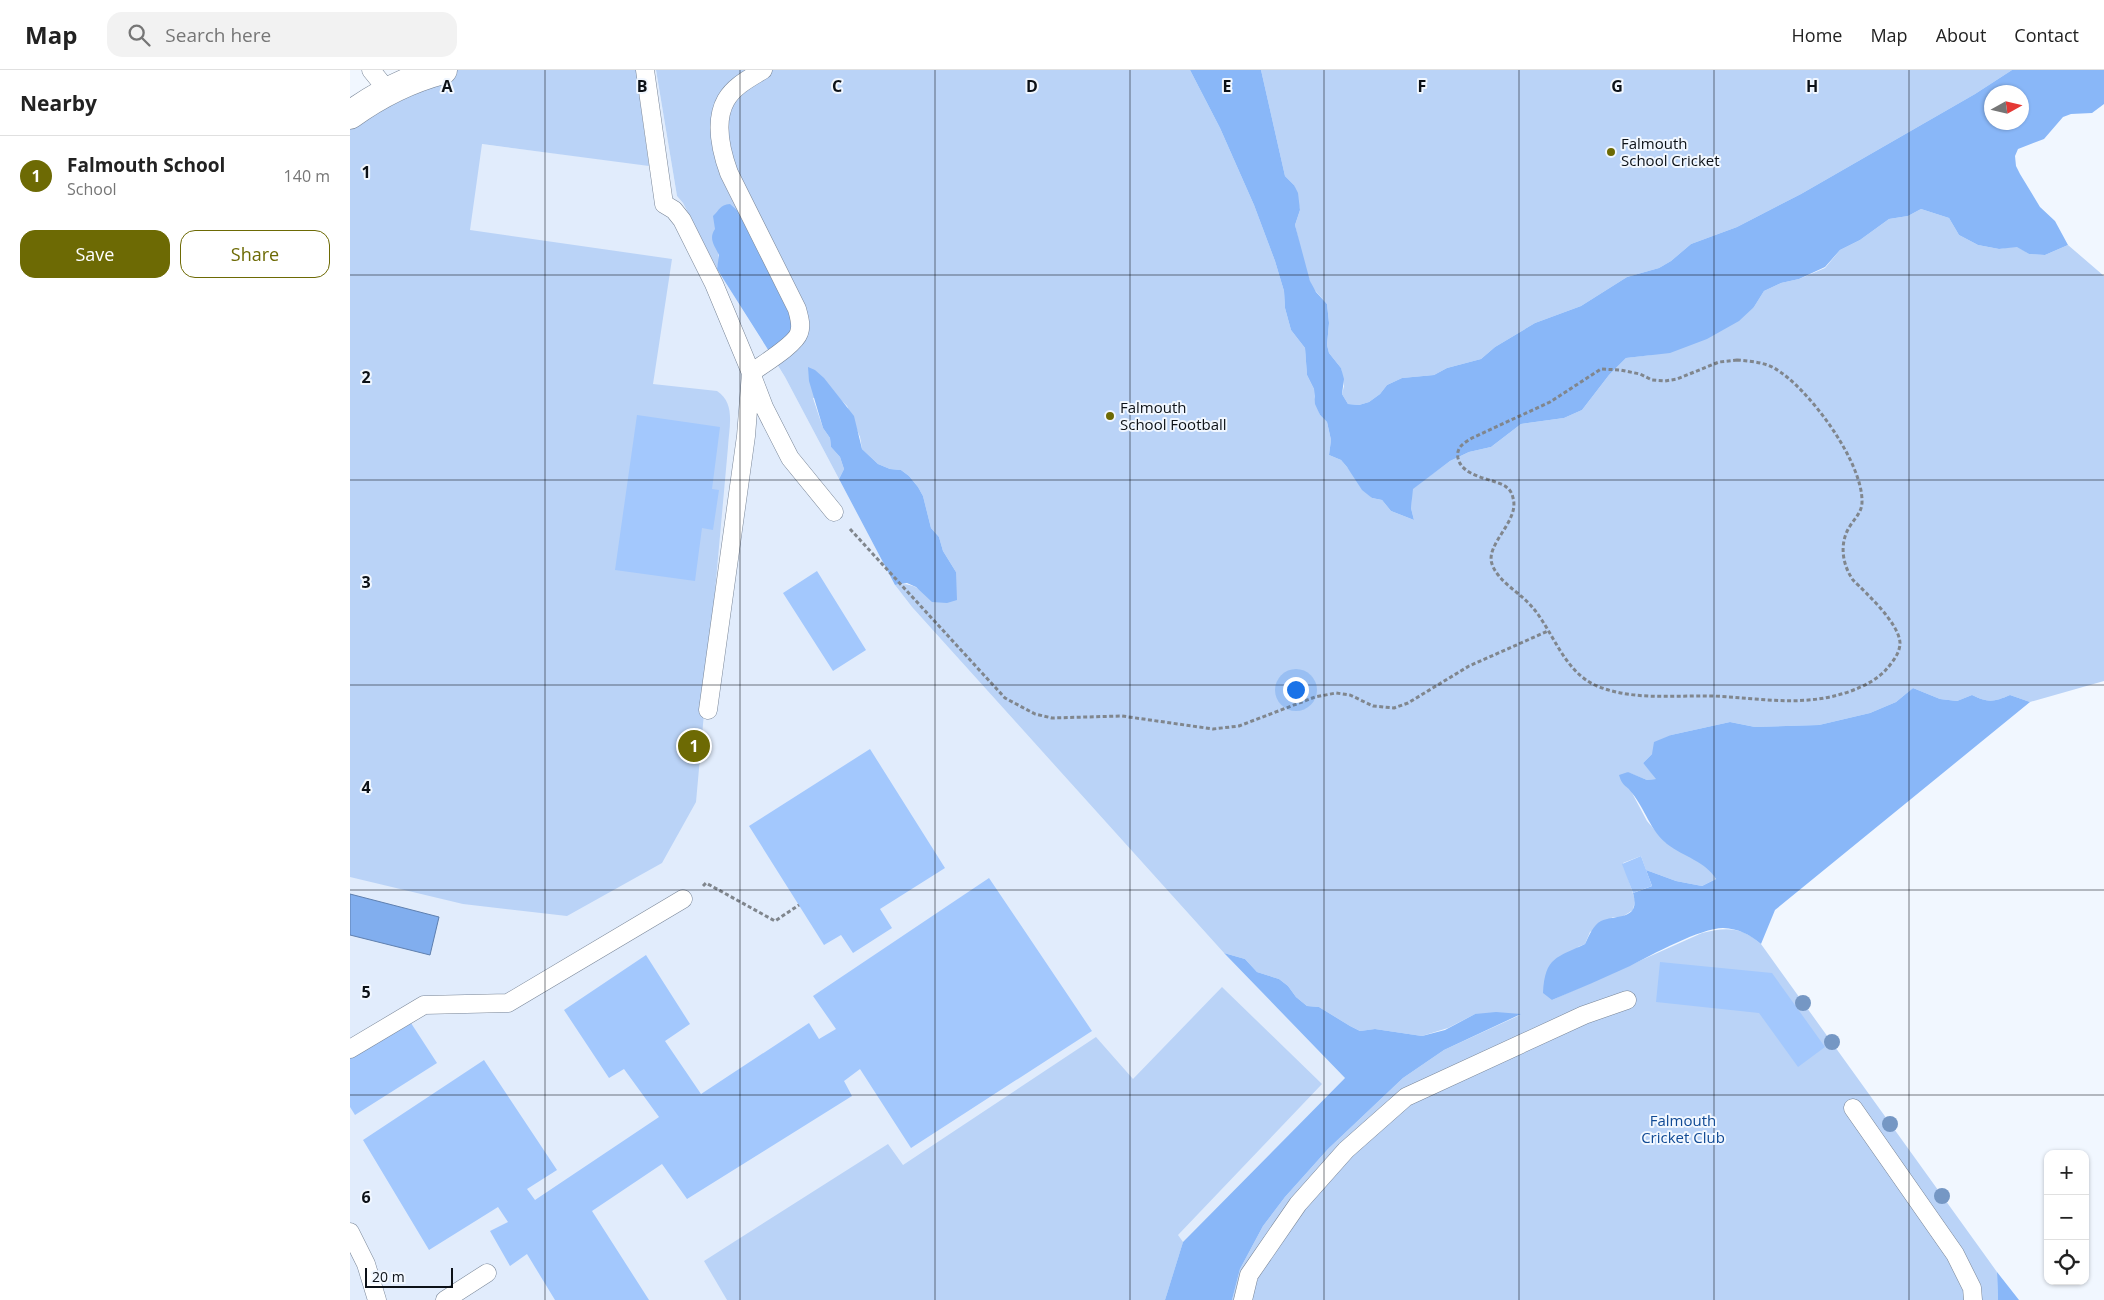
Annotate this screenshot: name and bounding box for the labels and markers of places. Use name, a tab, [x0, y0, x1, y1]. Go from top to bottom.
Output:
place label: Falmouth School Cricket	[1621, 133, 1720, 170]
marker: Falmouth School Cricket	[1605, 146, 1617, 158]
place label: Falmouth School Football	[1120, 397, 1227, 434]
marker: Falmouth School Football	[1104, 410, 1116, 422]
pin: 1	[678, 727, 710, 765]

